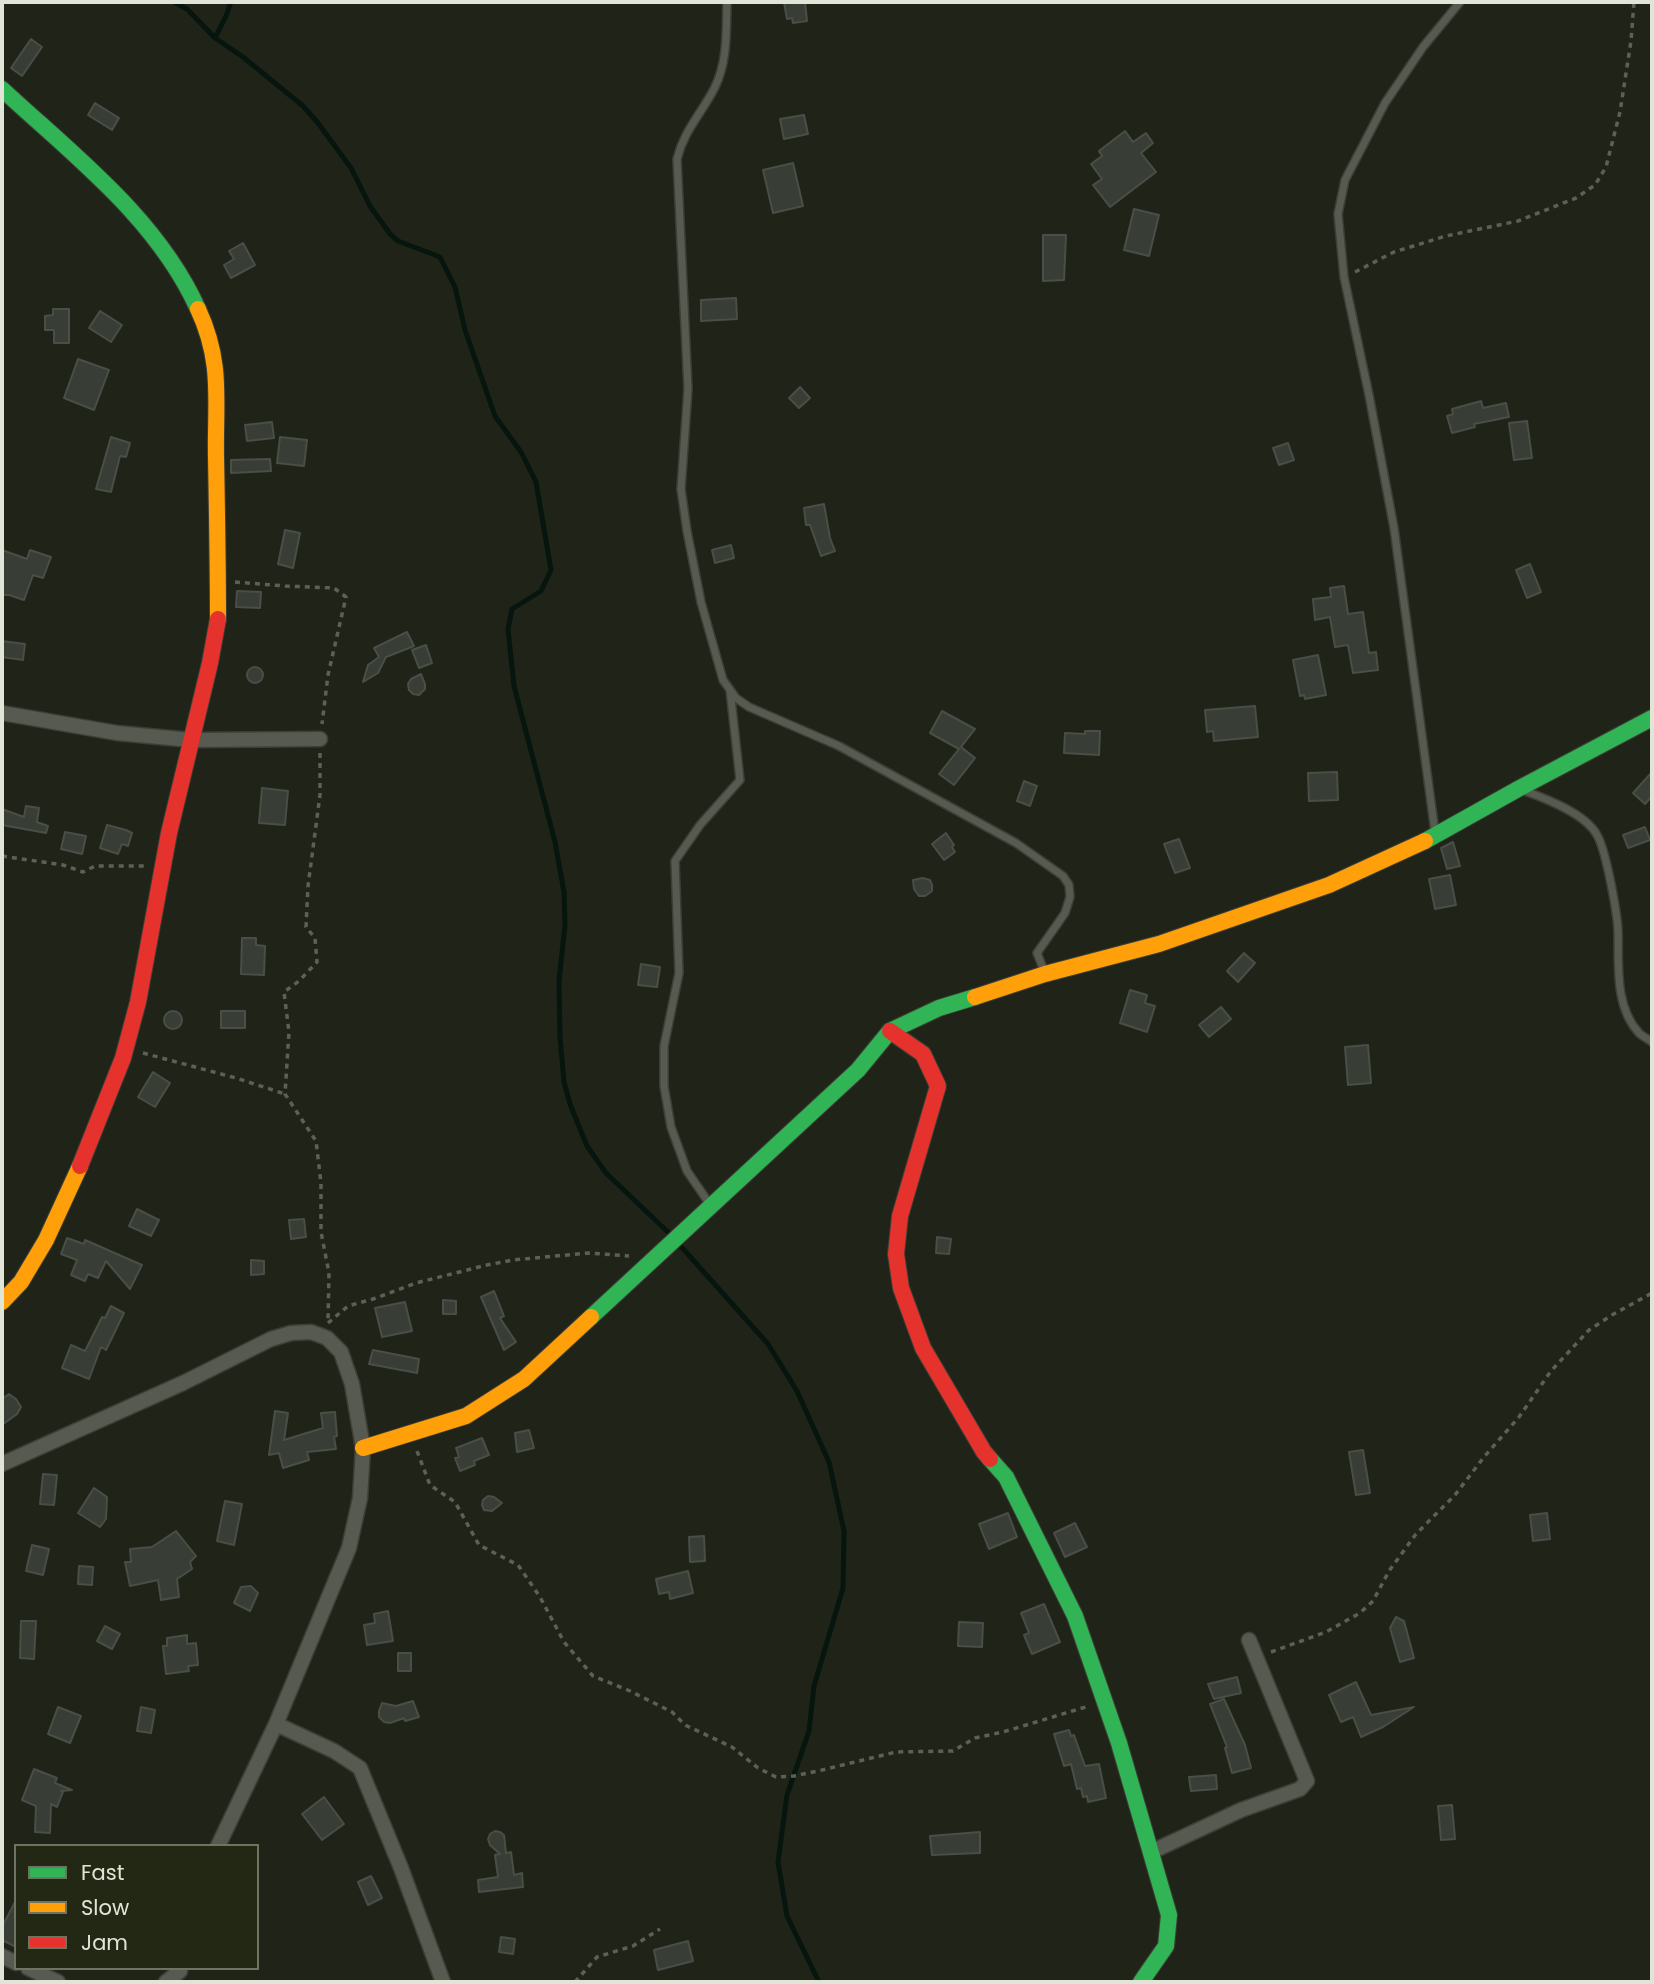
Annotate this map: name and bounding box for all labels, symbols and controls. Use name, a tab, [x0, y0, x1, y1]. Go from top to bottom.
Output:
legend	[14, 1844, 259, 1970]
text: Fast	[81, 1858, 124, 1887]
text: Slow	[81, 1893, 129, 1922]
text: Jam	[81, 1928, 128, 1957]

